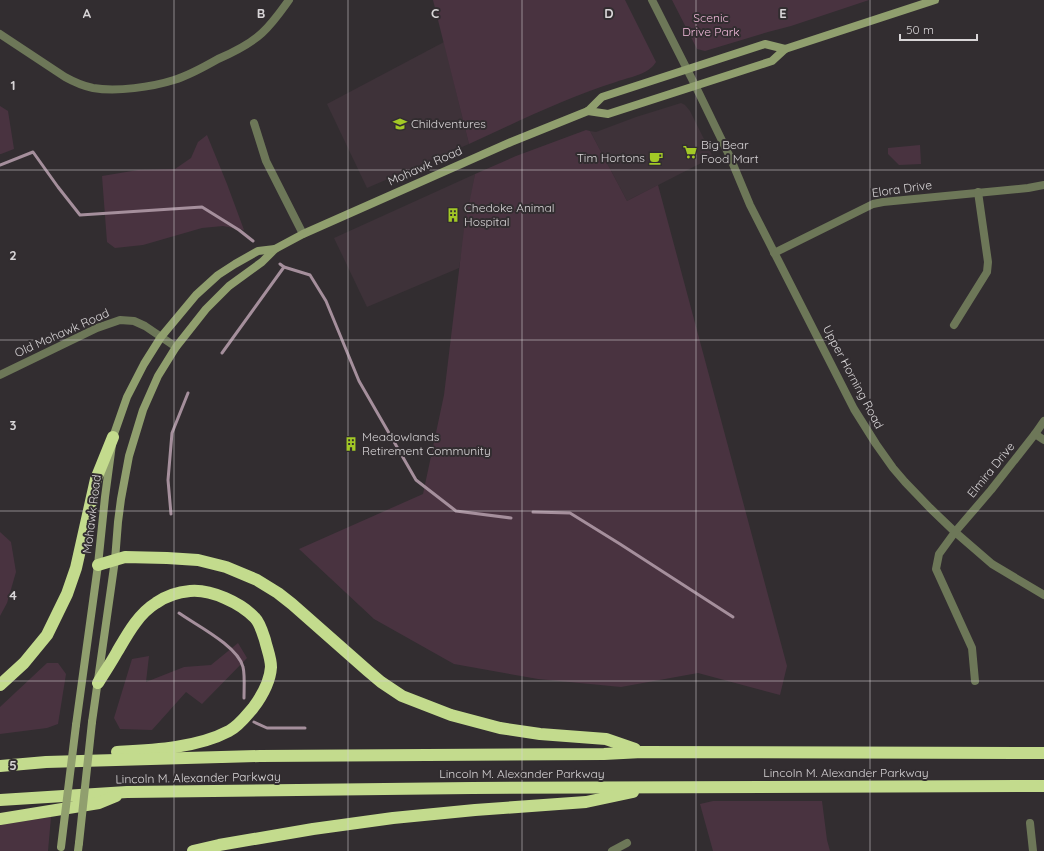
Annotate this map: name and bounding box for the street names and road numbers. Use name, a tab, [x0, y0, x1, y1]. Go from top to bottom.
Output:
street label: Mohawk Road	[385, 142, 464, 189]
street label: Elora Drive	[871, 177, 933, 200]
street label: Old Mohawk Road	[12, 305, 111, 360]
street label: Upper Horning Road	[820, 322, 887, 431]
street label: Elmira Drive	[964, 439, 1018, 500]
street label: Mohawk Road	[79, 473, 104, 554]
street label: Lincoln M. Alexander Parkway	[763, 765, 929, 780]
street label: Lincoln M. Alexander Parkway	[439, 766, 605, 781]
street label: Lincoln M. Alexander Parkway	[115, 769, 281, 786]

